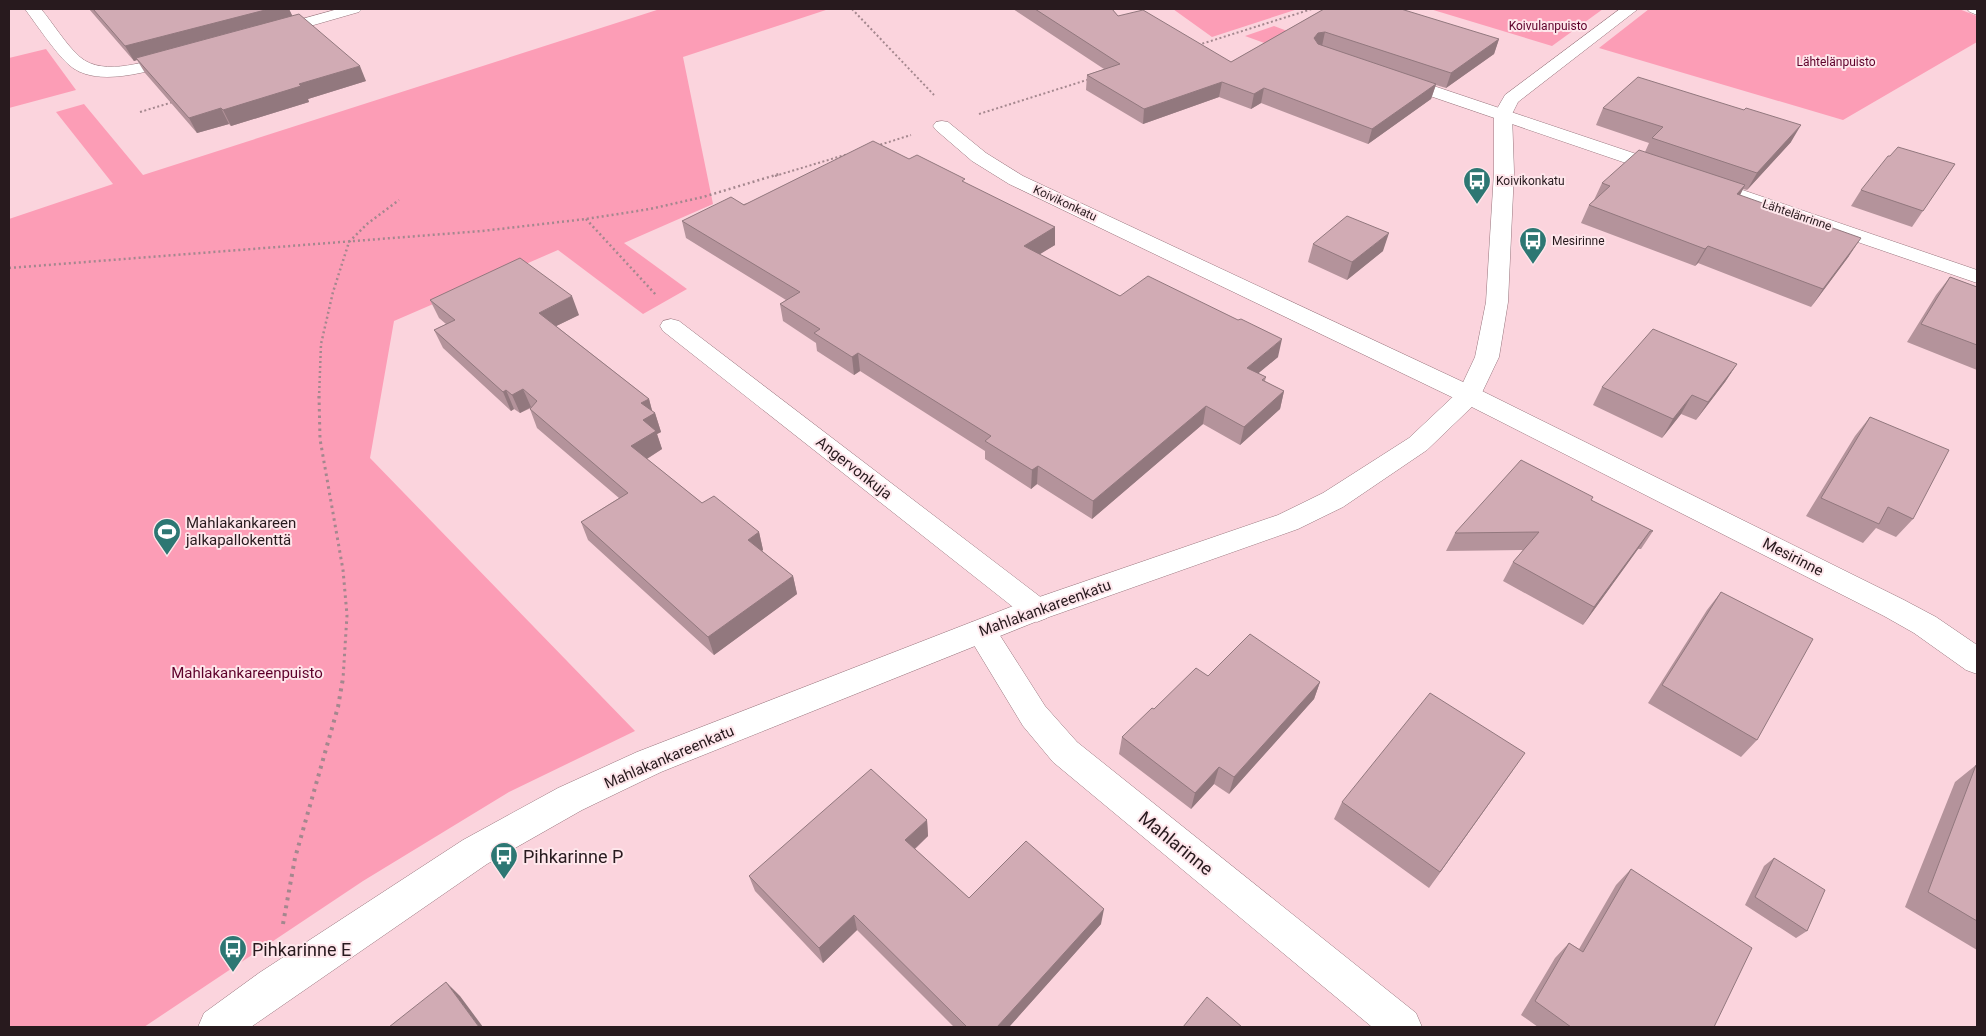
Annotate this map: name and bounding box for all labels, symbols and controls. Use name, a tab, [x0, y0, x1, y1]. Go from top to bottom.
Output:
park label: Koivulanpuisto	[1509, 19, 1588, 33]
park label: Lähtelänpuisto	[1796, 55, 1876, 69]
bus stop icon: Koivikonkatu	[1462, 166, 1492, 205]
place label: Koivikonkatu	[1496, 174, 1565, 188]
street label: Koivikonkatu	[1031, 182, 1099, 224]
street label: Lähtelänrinne	[1760, 197, 1834, 233]
bus stop icon: Mesirinne	[1518, 226, 1548, 265]
place label: Mesirinne	[1552, 234, 1605, 248]
street label: Angervonkuja	[812, 433, 896, 503]
place label: Mahlakankareen jalkapallokenttä	[185, 514, 296, 549]
sports icon: Mahlakankareen jalkapallokenttä	[152, 517, 182, 556]
street label: Mesirinne	[1760, 534, 1826, 580]
street label: Mahlakankareenkatu	[977, 576, 1113, 640]
park label: Mahlakankareenpuisto	[171, 664, 323, 682]
street label: Mahlakankareenkatu	[601, 722, 737, 792]
street label: Mahlarinne	[1135, 807, 1217, 879]
bus stop icon: Pihkarinne P	[489, 841, 519, 880]
place label: Pihkarinne P	[523, 846, 623, 867]
bus stop icon: Pihkarinne E	[218, 934, 248, 973]
place label: Pihkarinne E	[252, 939, 351, 960]

